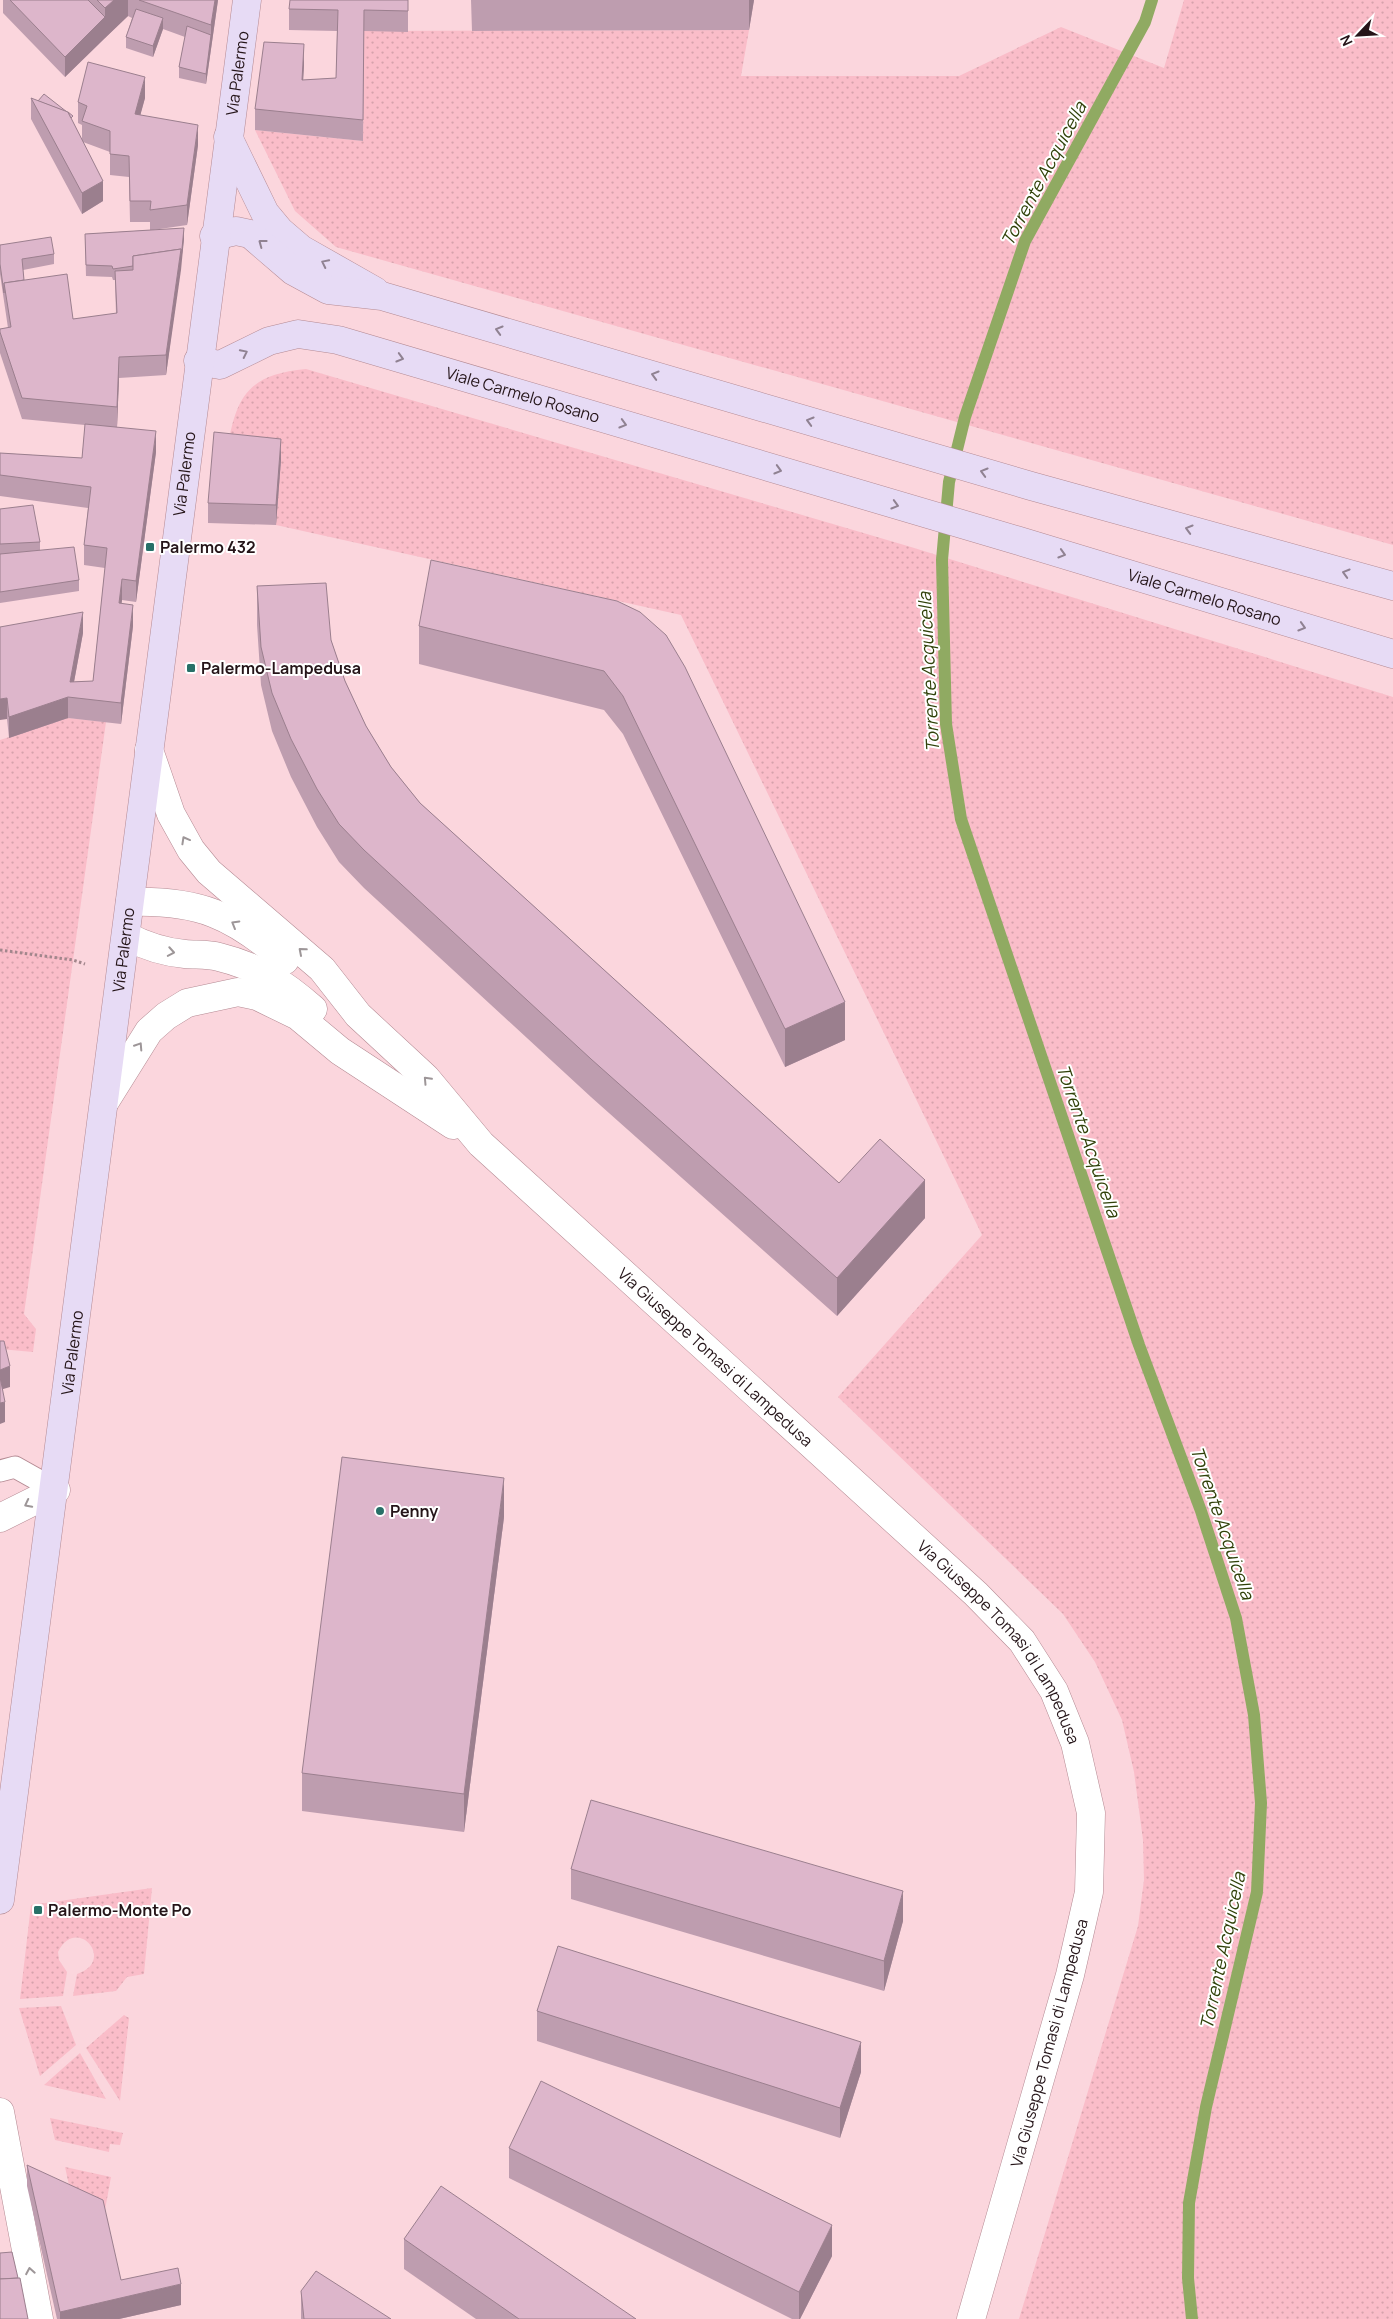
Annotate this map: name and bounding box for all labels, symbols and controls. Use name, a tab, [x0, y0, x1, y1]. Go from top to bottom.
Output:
north arrow	[1333, 10, 1383, 60]
street label: Via Palermo	[220, 30, 254, 117]
text: N	[1335, 32, 1357, 49]
water label: Torrente Acquicella	[995, 96, 1092, 250]
one-way arrow	[258, 240, 268, 249]
one-way arrow	[321, 259, 330, 269]
one-way arrow	[495, 325, 503, 335]
one-way arrow	[239, 349, 248, 359]
one-way arrow	[395, 353, 403, 363]
street label: Viale Carmelo Rosano	[443, 361, 602, 428]
one-way arrow	[651, 371, 659, 381]
one-way arrow	[807, 416, 815, 426]
one-way arrow	[618, 419, 626, 429]
street label: Via Palermo	[168, 430, 200, 518]
one-way arrow	[774, 465, 782, 475]
one-way arrow	[981, 467, 989, 477]
one-way arrow	[891, 499, 899, 509]
one-way arrow	[1186, 525, 1194, 535]
place label: Palermo 432	[160, 536, 256, 558]
marker: Palermo 432	[144, 541, 156, 553]
one-way arrow	[1058, 549, 1066, 559]
street label: Viale Carmelo Rosano	[1125, 563, 1284, 631]
one-way arrow	[1342, 568, 1350, 579]
water label: Torrente Acquicella	[912, 590, 944, 753]
one-way arrow	[1297, 621, 1305, 631]
place label: Palermo-Lampedusa	[201, 657, 361, 679]
marker: Palermo-Lampedusa	[185, 662, 197, 674]
one-way arrow	[182, 836, 192, 845]
street label: Via Palermo	[107, 906, 139, 994]
one-way arrow	[231, 921, 240, 931]
one-way arrow	[167, 946, 176, 956]
one-way arrow	[299, 948, 308, 957]
one-way arrow	[133, 1043, 142, 1052]
water label: Torrente Acquicella	[1052, 1061, 1127, 1221]
one-way arrow	[424, 1077, 433, 1086]
street label: Via Giuseppe Tomasi di Lampedusa	[613, 1263, 818, 1452]
street label: Via Palermo	[56, 1309, 88, 1396]
water label: Torrente Acquicella	[1186, 1443, 1261, 1603]
one-way arrow	[24, 1498, 33, 1508]
place label: Penny	[390, 1500, 438, 1522]
marker: Penny	[374, 1505, 386, 1517]
street label: Via Giuseppe Tomasi di Lampedusa	[913, 1535, 1085, 1747]
water label: Torrente Acquicella	[1194, 1869, 1251, 2032]
place label: Palermo-Monte Po	[48, 1899, 192, 1921]
marker: Palermo-Monte Po	[32, 1904, 44, 1916]
street label: Via Giuseppe Tomasi di Lampedusa	[1005, 1916, 1093, 2170]
one-way arrow	[25, 2267, 36, 2276]

